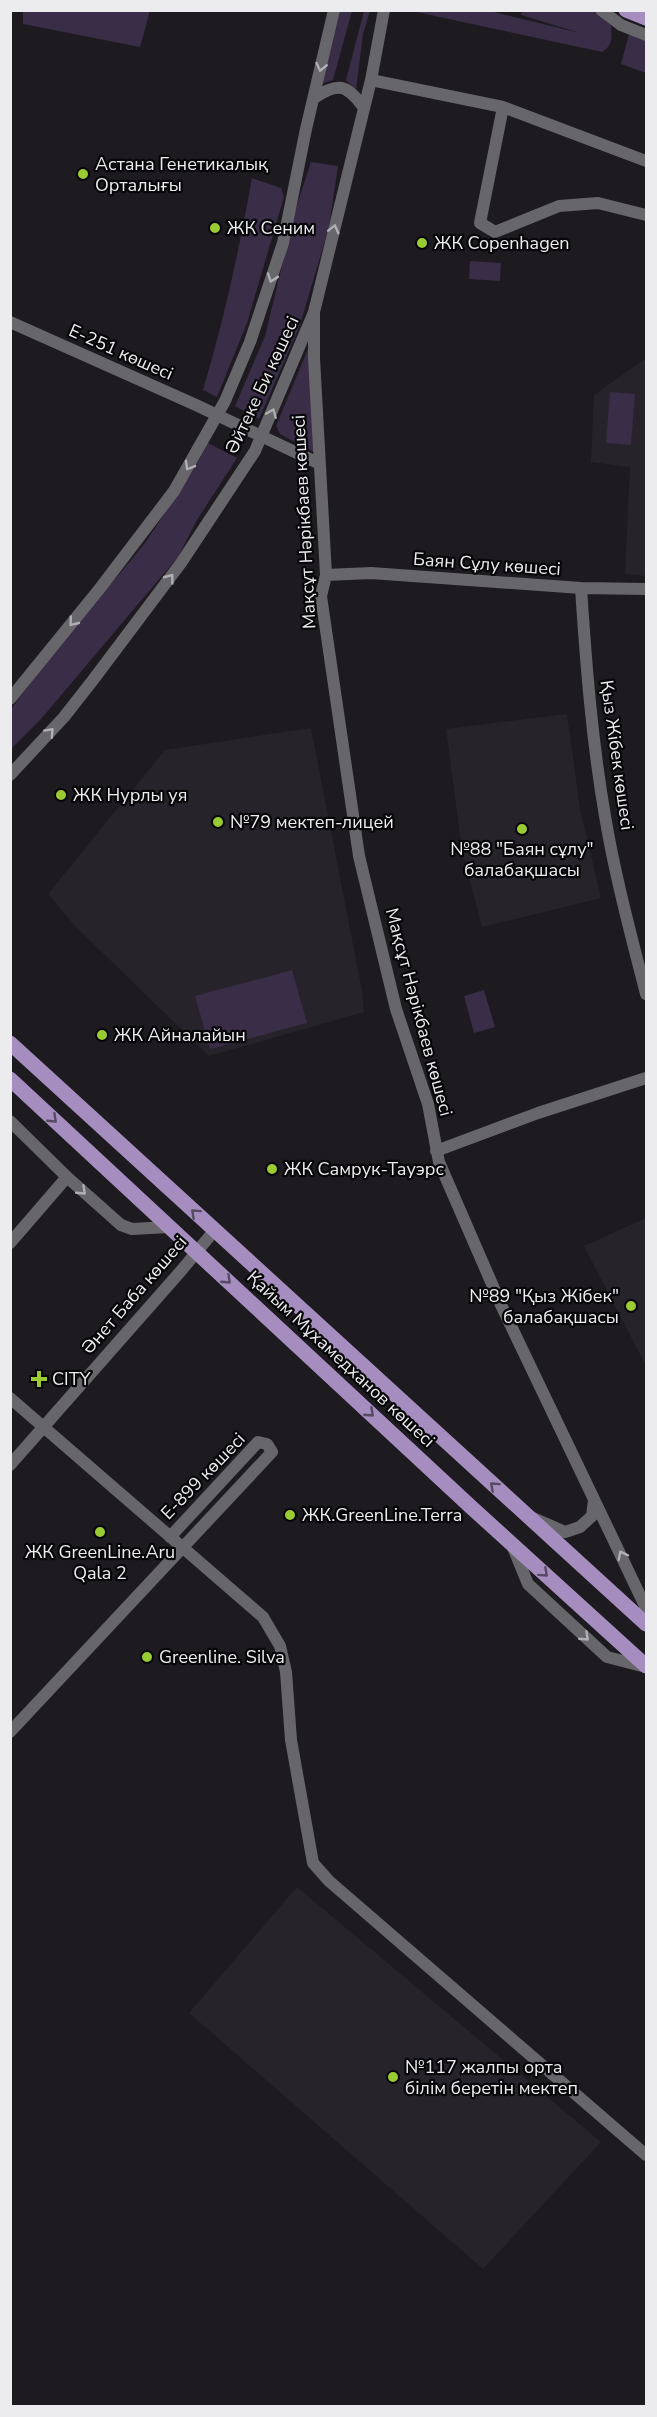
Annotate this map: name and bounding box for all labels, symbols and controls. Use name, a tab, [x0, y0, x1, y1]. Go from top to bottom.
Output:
one-way arrow	[315, 62, 328, 72]
place label: Астана Генетикалық Орталығы	[95, 152, 268, 197]
marker: Астана Генетикалық Орталығы	[76, 167, 90, 181]
place label: ЖК Сеним	[227, 216, 315, 240]
marker: ЖК Сеним	[208, 221, 222, 235]
one-way arrow	[327, 224, 340, 234]
place label: ЖК Copenhagen	[434, 231, 570, 255]
marker: ЖК Copenhagen	[415, 236, 429, 250]
one-way arrow	[266, 272, 279, 283]
street label: Әйтеке Би көшесі	[220, 312, 304, 458]
street label: Е-251 көшесі	[65, 318, 177, 386]
one-way arrow	[265, 408, 277, 419]
street label: Мақсұт Нәрікбаев көшесі	[286, 414, 322, 630]
one-way arrow	[184, 460, 196, 470]
street label: Баян Сұлу көшесі	[412, 547, 562, 581]
one-way arrow	[163, 574, 174, 585]
one-way arrow	[69, 616, 80, 627]
street label: Қыз Жібек көшесі	[595, 678, 639, 832]
one-way arrow	[43, 728, 54, 739]
place label: ЖК Нурлы уя	[73, 783, 187, 807]
marker: ЖК Нурлы уя	[54, 788, 68, 802]
place label: №79 мектеп-лицей	[230, 810, 394, 834]
marker: №79 мектеп-лицей	[211, 815, 225, 829]
marker: №88 "Баян сұлу" балабақшасы	[515, 822, 529, 836]
place label: №88 "Баян сұлу" балабақшасы	[450, 837, 594, 882]
street label: Мақсұт Нәрікбаев көшесі	[380, 905, 458, 1119]
place label: ЖК Айналайын	[114, 1023, 246, 1047]
marker: ЖК Айналайын	[95, 1028, 109, 1042]
one-way arrow	[46, 1111, 57, 1122]
place label: ЖК Самрук-Тауэрс	[284, 1157, 444, 1181]
marker: ЖК Самрук-Тауэрс	[265, 1162, 279, 1176]
one-way arrow	[75, 1184, 86, 1195]
one-way arrow	[191, 1209, 202, 1220]
street label: Әнет Баба көшесі	[76, 1231, 192, 1359]
street label: Қайым Мұхамедханов көшесі	[242, 1265, 440, 1453]
one-way arrow	[220, 1273, 231, 1284]
place label: №89 "Қыз Жібек" балабақшасы	[469, 1284, 619, 1329]
marker: №89 "Қыз Жібек" балабақшасы	[624, 1299, 638, 1313]
place label: CITY	[52, 1367, 91, 1391]
marker: CITY	[30, 1370, 48, 1388]
one-way arrow	[363, 1406, 373, 1417]
street label: Е-899 көшесі	[156, 1427, 250, 1525]
one-way arrow	[490, 1482, 501, 1493]
place label: ЖК.GreenLine.Terra	[302, 1503, 462, 1527]
marker: ЖК.GreenLine.Terra	[283, 1508, 297, 1522]
marker: ЖК GreenLine.Aru Qala 2	[93, 1525, 107, 1539]
place label: ЖК GreenLine.Aru Qala 2	[25, 1540, 175, 1585]
one-way arrow	[618, 1550, 629, 1561]
one-way arrow	[537, 1566, 548, 1577]
one-way arrow	[579, 1630, 589, 1641]
place label: Greenline. Silva	[159, 1645, 285, 1669]
marker: Greenline. Silva	[140, 1650, 154, 1664]
place label: №117 жалпы орта білім беретін мектеп	[405, 2055, 578, 2100]
marker: №117 жалпы орта білім беретін мектеп	[386, 2070, 400, 2084]

